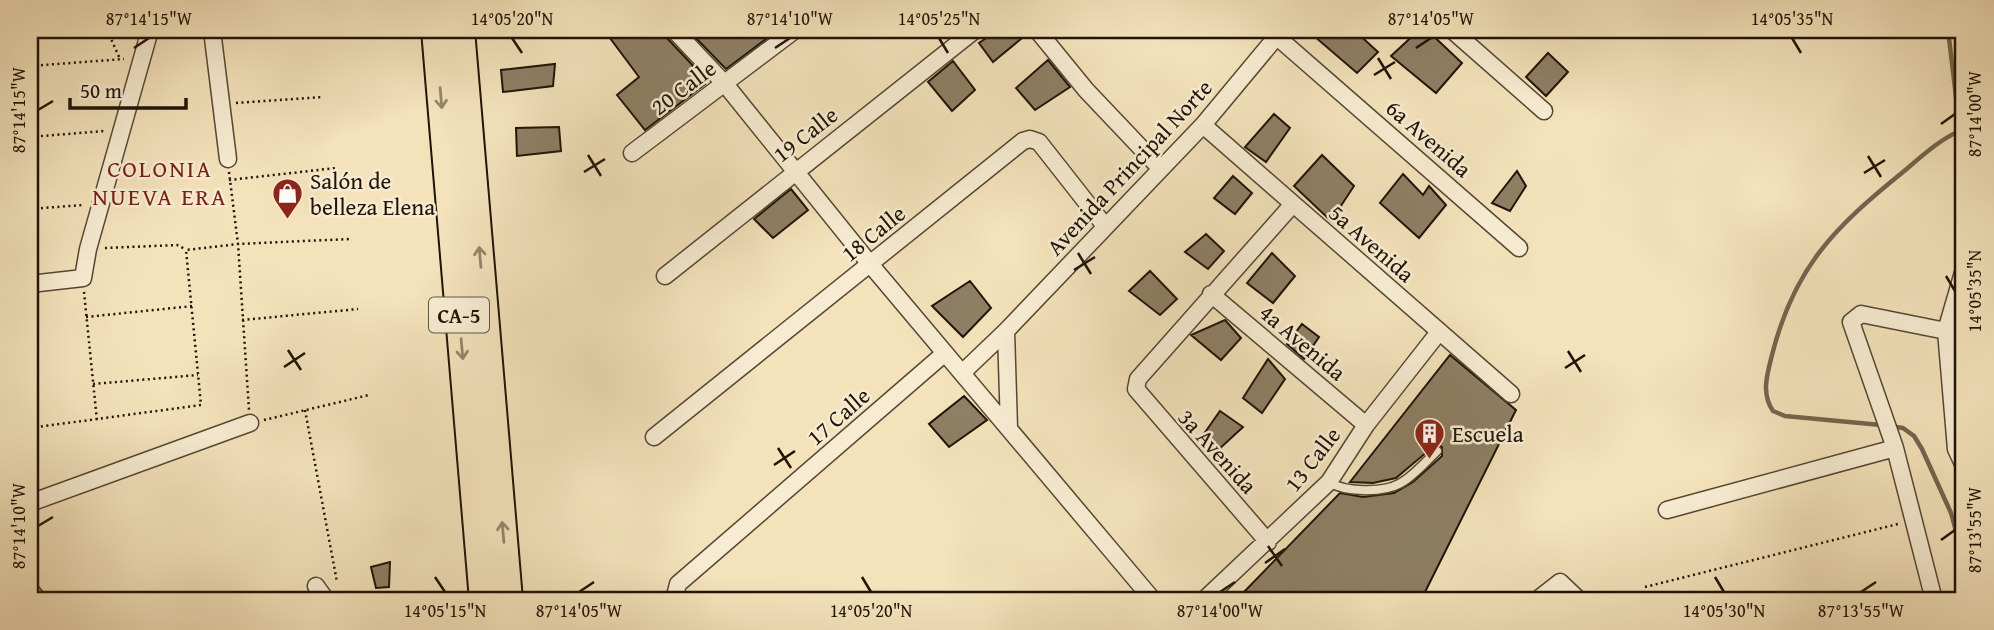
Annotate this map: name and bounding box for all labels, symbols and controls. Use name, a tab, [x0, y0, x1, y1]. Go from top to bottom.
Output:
text: 87°14'15"W	[106, 5, 193, 32]
text: 14°05'20"N	[471, 5, 554, 32]
text: 87°14'10"W	[747, 5, 834, 32]
text: 14°05'25"N	[898, 5, 981, 32]
text: 87°14'05"W	[1388, 5, 1475, 32]
text: 14°05'35"N	[1751, 5, 1834, 32]
street label: 20 Calle	[643, 51, 723, 123]
text: 87°14'15"W	[5, 66, 32, 153]
scale bar	[70, 66, 186, 110]
text: 87°14'00"W	[1961, 70, 1988, 157]
street label: Avenida Principal Norte	[1039, 72, 1219, 262]
text: 50 m	[80, 75, 122, 106]
one-way arrow	[435, 86, 448, 109]
street label: 6a Avenida	[1379, 91, 1479, 185]
street label: 19 Calle	[766, 98, 844, 170]
district label: COLONIA NUEVA ERA	[92, 151, 228, 214]
place label: Salón de belleza Elena	[310, 164, 435, 223]
shop icon: Salón de belleza Elena	[270, 176, 304, 220]
street label: 5a Avenida	[1322, 196, 1422, 290]
street label: 18 Calle	[834, 197, 912, 269]
one-way arrow	[473, 246, 486, 268]
text: 14°05'35"N	[1961, 249, 1988, 332]
street label: 4a Avenida	[1253, 296, 1354, 388]
road number: CA-5	[429, 298, 489, 332]
one-way arrow	[456, 337, 469, 360]
street label: 17 Calle	[799, 379, 877, 453]
street label: 3a Avenida	[1171, 401, 1265, 501]
building icon: Escuela	[1412, 416, 1446, 460]
place label: Escuela	[1452, 417, 1524, 450]
street label: 13 Calle	[1276, 420, 1348, 498]
text: 87°14'10"W	[5, 482, 32, 569]
text: 87°13'55"W	[1961, 486, 1988, 573]
one-way arrow	[496, 521, 509, 544]
text: 14°05'15"N	[404, 597, 487, 624]
text: 87°14'05"W	[536, 597, 623, 624]
text: 14°05'20"N	[830, 597, 913, 624]
text: 87°14'00"W	[1177, 597, 1264, 624]
text: 14°05'30"N	[1683, 597, 1766, 624]
text: 87°13'55"W	[1818, 597, 1905, 624]

